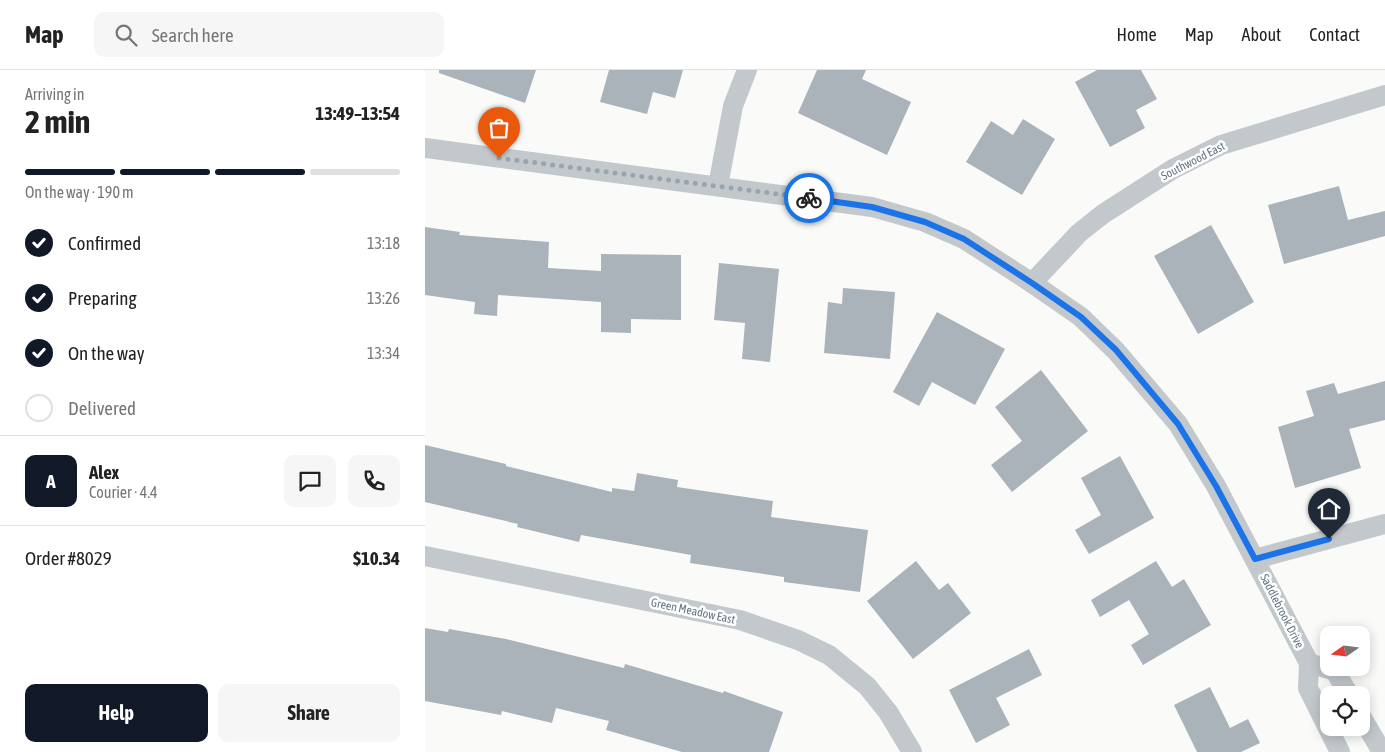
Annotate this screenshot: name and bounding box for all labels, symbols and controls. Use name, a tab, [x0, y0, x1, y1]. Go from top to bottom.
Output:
search box	[94, 12, 444, 57]
text: Map	[25, 21, 64, 48]
icon: search	[112, 21, 140, 49]
text: Search here	[152, 24, 234, 46]
text: Home	[1117, 24, 1157, 45]
text: Map	[1185, 24, 1214, 45]
text: About	[1242, 24, 1281, 45]
text: Contact	[1309, 24, 1360, 45]
text: Arriving in	[25, 85, 85, 103]
text: 13:49–13:54	[315, 102, 400, 124]
text: 2 min	[25, 103, 90, 140]
pin	[478, 107, 520, 158]
icon: bag	[485, 114, 513, 142]
street label: Southwood East	[1159, 139, 1228, 183]
courier	[784, 173, 834, 223]
text: On the way · 190 m	[25, 183, 134, 201]
icon: bike	[795, 184, 823, 212]
icon: check	[25, 229, 53, 257]
text: Confirmed	[68, 232, 141, 254]
text: 13:18	[367, 234, 400, 252]
icon: check	[25, 284, 53, 312]
text: Preparing	[68, 287, 137, 309]
text: 13:26	[367, 289, 400, 307]
icon: check	[25, 339, 53, 367]
text: On the way	[68, 342, 145, 364]
text: 13:34	[367, 344, 400, 362]
text: Delivered	[68, 397, 136, 419]
button: chat	[284, 455, 336, 507]
button: phone	[348, 455, 400, 507]
text: Alex	[89, 461, 119, 483]
text: A	[46, 470, 56, 492]
text: Courier · 4.4	[89, 483, 158, 501]
pin	[1308, 488, 1350, 539]
icon: home	[1315, 495, 1343, 523]
text: Order #8029	[25, 547, 112, 569]
text: $10.34	[353, 547, 400, 569]
street label: Saddlebrook Drive	[1257, 572, 1307, 650]
street label: Green Meadow East	[650, 595, 737, 627]
north arrow	[1320, 626, 1370, 676]
map controls	[1320, 626, 1370, 736]
button: Help	[25, 684, 208, 742]
button: Share	[218, 684, 400, 742]
button: locate	[1320, 686, 1370, 736]

